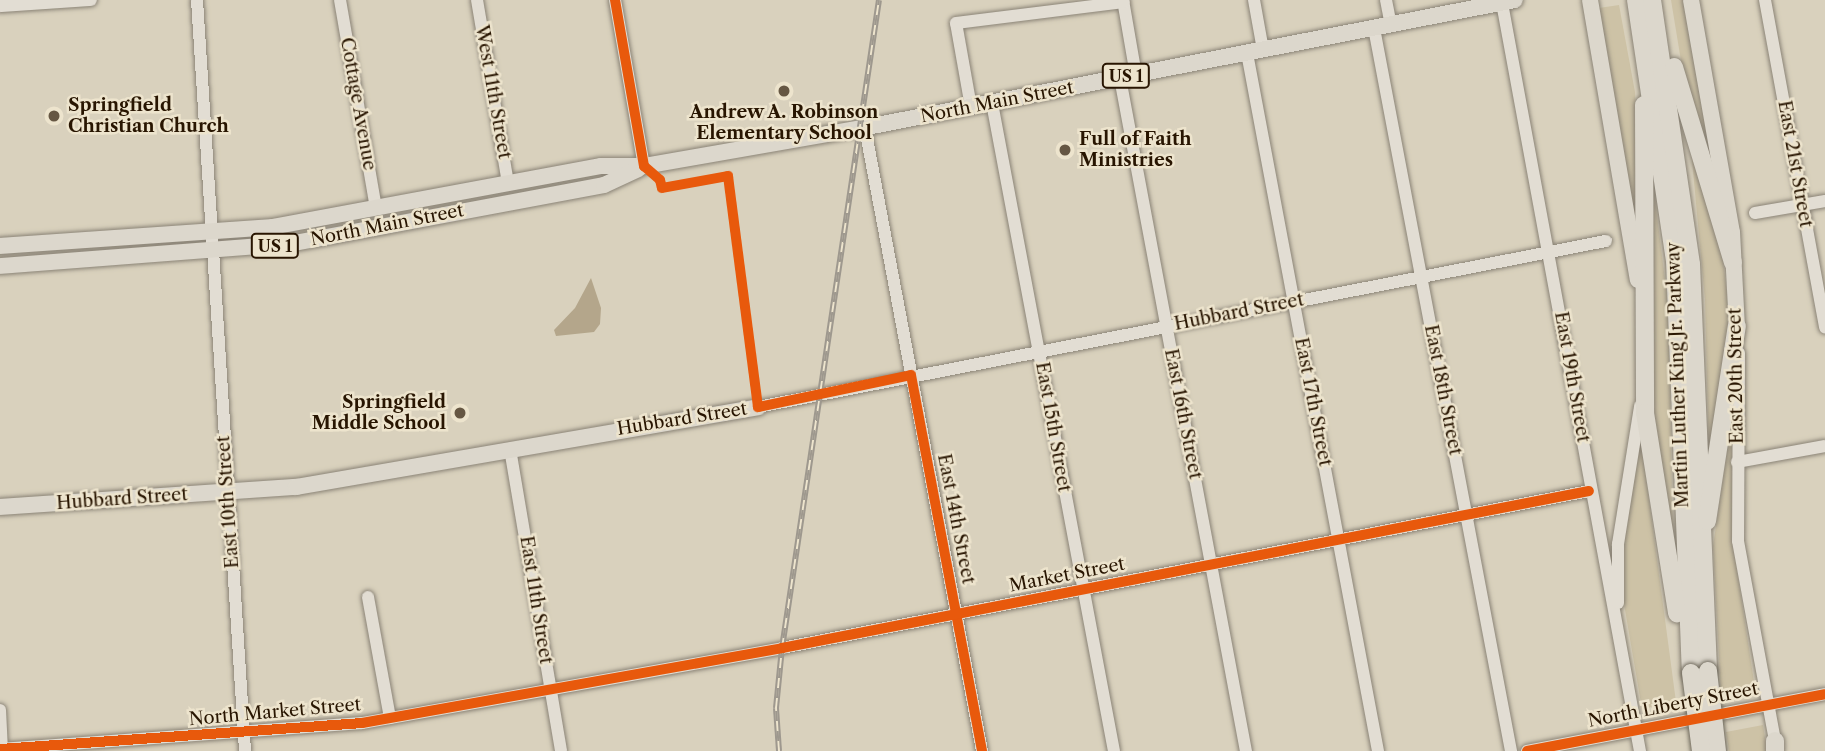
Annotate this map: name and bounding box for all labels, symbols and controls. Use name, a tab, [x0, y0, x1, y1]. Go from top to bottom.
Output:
street label: West 11th Street	[471, 23, 515, 161]
street label: Cottage Avenue	[336, 35, 380, 173]
road number: US 1	[1102, 64, 1150, 88]
street label: North Main Street	[919, 77, 1075, 127]
marker: Andrew A. Robinson Elementary School	[776, 83, 792, 99]
place label: Springfield Christian Church	[68, 95, 229, 138]
street label: East 21st Street	[1773, 99, 1817, 229]
place label: Andrew A. Robinson Elementary School	[689, 102, 879, 144]
marker: Springfield Christian Church	[46, 108, 62, 124]
place label: Full of Faith Ministries	[1079, 129, 1192, 172]
marker: Full of Faith Ministries	[1057, 142, 1073, 158]
street label: North Main Street	[309, 200, 465, 250]
road number: US 1	[250, 234, 300, 258]
street label: Martin Luther King Jr. Parkway	[1663, 242, 1693, 508]
street label: Hubbard Street	[1172, 289, 1306, 335]
street label: East 20th Street	[1724, 308, 1748, 444]
street label: East 19th Street	[1550, 310, 1594, 444]
street label: East 18th Street	[1420, 323, 1466, 457]
street label: East 17th Street	[1290, 336, 1336, 468]
street label: East 16th Street	[1160, 347, 1206, 481]
street label: East 15th Street	[1031, 360, 1075, 494]
place label: Springfield Middle School	[312, 392, 446, 434]
street label: Hubbard Street	[615, 398, 749, 440]
marker: Springfield Middle School	[452, 405, 468, 421]
street label: East 10th Street	[213, 435, 243, 569]
street label: East 14th Street	[933, 452, 979, 586]
street label: Hubbard Street	[56, 484, 188, 514]
street label: East 11th Street	[515, 534, 557, 666]
street label: Market Street	[1007, 553, 1127, 597]
street label: North Liberty Street	[1586, 678, 1760, 732]
street label: North Market Street	[188, 694, 362, 730]

